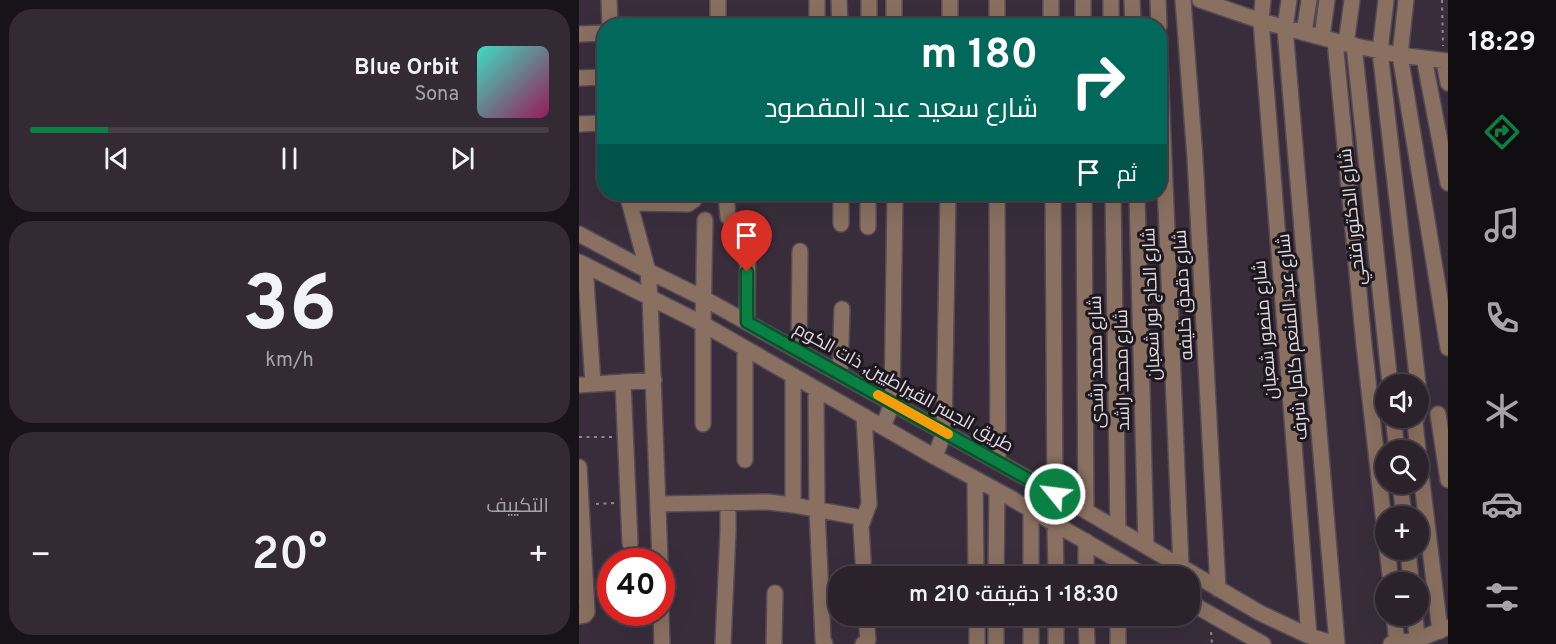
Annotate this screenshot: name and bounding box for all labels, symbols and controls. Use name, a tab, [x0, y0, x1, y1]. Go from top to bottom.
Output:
text: 18:29	[1468, 26, 1536, 60]
text: 180 m	[921, 30, 1038, 83]
icon: right	[1059, 42, 1137, 120]
text: Blue Orbit	[354, 55, 459, 82]
text: Sona	[414, 82, 459, 108]
text: شارع سعيد عبد المقصود	[765, 93, 1038, 127]
icon: directions	[1481, 111, 1523, 153]
icon: previous	[100, 142, 133, 175]
icon: pause	[273, 142, 306, 175]
icon: next	[446, 142, 479, 175]
street label: شارع الدكتور فتحي	[1335, 147, 1373, 286]
icon: arrive	[1072, 156, 1105, 189]
text: ثم	[1117, 162, 1137, 189]
icon: music	[1481, 204, 1523, 246]
pin	[721, 210, 772, 272]
icon: arrive	[730, 219, 763, 252]
street label: شارع الحاج نور شعبان	[1138, 227, 1167, 381]
street label: شارع دقدق خليفه	[1170, 229, 1199, 361]
street label: شارع عبد المنعم كامل شرف	[1273, 233, 1314, 441]
text: 36	[242, 259, 337, 358]
street label: شارع منصور شعبان	[1249, 259, 1284, 400]
street label: شارع محمد رشدى	[1085, 295, 1110, 429]
icon: phone	[1481, 297, 1523, 339]
street label: شارع محمد راشد	[1111, 309, 1136, 431]
street label: طريق الجسر القيراطيين, ذات الكوم	[789, 318, 1017, 458]
text: km/h	[265, 348, 314, 374]
map controls	[1375, 374, 1429, 626]
button: sound	[1375, 374, 1429, 428]
icon: climate	[1481, 390, 1523, 432]
button: search	[1375, 440, 1429, 494]
position arrow	[1023, 462, 1087, 526]
icon: car	[1481, 483, 1523, 525]
text: التكييف	[486, 494, 549, 520]
button: +	[1375, 506, 1429, 560]
text: 20°	[252, 528, 327, 585]
text: −	[30, 536, 51, 578]
text: +	[528, 536, 549, 578]
speed limit sign: 40	[597, 548, 675, 626]
button: −	[1375, 572, 1429, 626]
icon: filters	[1481, 576, 1523, 618]
text: 18:30 · 1 دقيقة · 210 m	[909, 582, 1119, 609]

